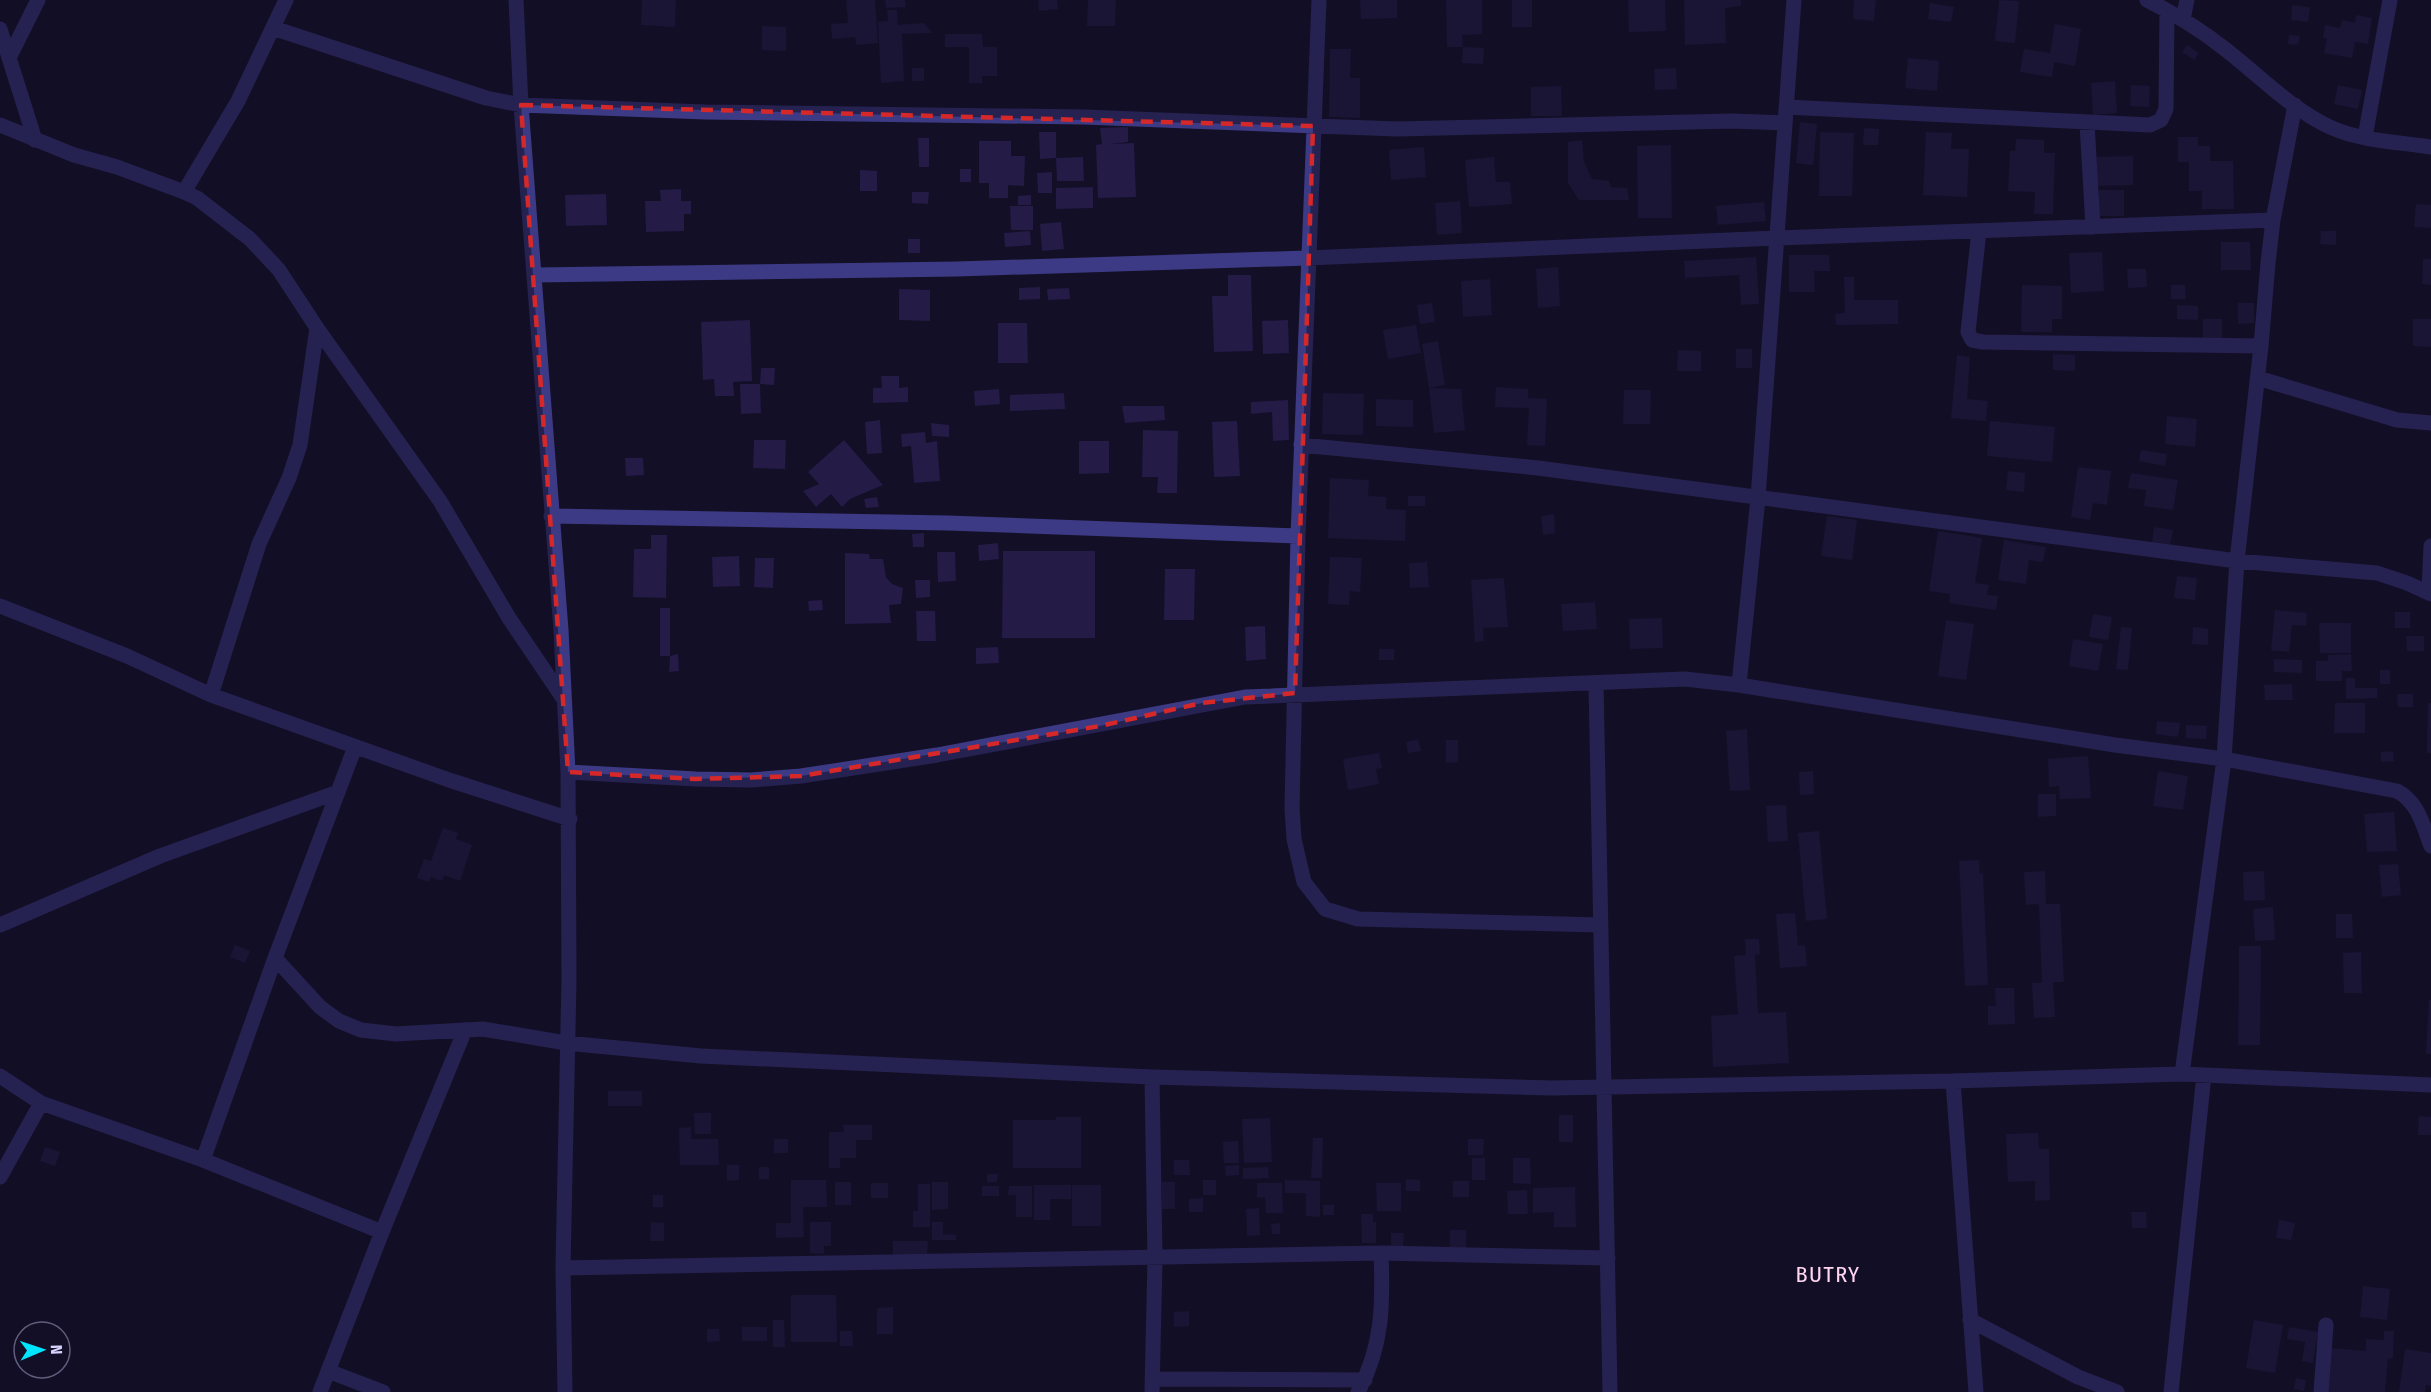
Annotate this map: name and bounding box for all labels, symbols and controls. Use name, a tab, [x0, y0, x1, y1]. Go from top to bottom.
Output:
district label: BUTRY	[1795, 1261, 1861, 1288]
north arrow	[12, 1320, 72, 1380]
text: N	[47, 1344, 66, 1355]

